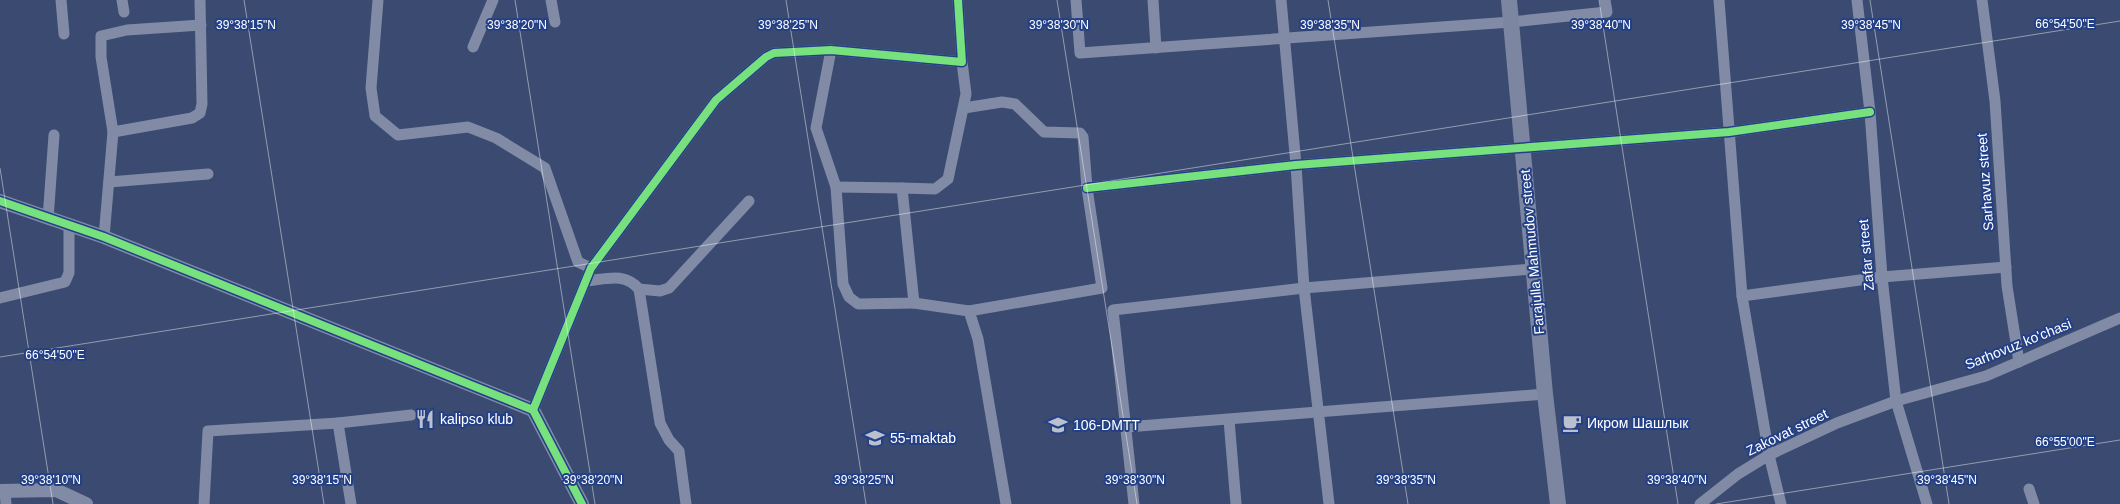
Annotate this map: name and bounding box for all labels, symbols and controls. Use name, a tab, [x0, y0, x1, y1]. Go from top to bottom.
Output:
text: 66°54'50"E	[2035, 17, 2095, 31]
text: 39°38'15"N	[216, 18, 276, 32]
text: 39°38'20"N	[487, 18, 547, 32]
text: 39°38'25"N	[758, 18, 818, 32]
text: 39°38'30"N	[1029, 18, 1089, 32]
text: 39°38'35"N	[1300, 18, 1360, 32]
text: 39°38'40"N	[1571, 18, 1631, 32]
text: 39°38'45"N	[1841, 18, 1901, 32]
street label: Sarhavuz street	[1974, 132, 1996, 231]
street label: Farajulla Mahmudov street	[1517, 169, 1547, 335]
street label: Zafar street	[1855, 219, 1877, 291]
street label: Sarhovuz ko'chasi	[1963, 315, 2073, 373]
text: 66°54'50"E	[25, 348, 85, 362]
street label: Zakovat street	[1744, 405, 1830, 459]
restaurant icon: kalipso klub	[414, 408, 436, 430]
place label: kalipso klub	[440, 411, 513, 427]
cafe icon: Икром Шашлык	[1561, 412, 1583, 434]
school or university icon: 106-DMTT	[1047, 414, 1069, 436]
place label: Икром Шашлык	[1587, 415, 1689, 431]
place label: 106-DMTT	[1073, 417, 1140, 433]
school or university icon: 55-maktab	[864, 427, 886, 449]
place label: 55-maktab	[890, 430, 956, 446]
text: 66°55'00"E	[2035, 435, 2095, 449]
text: 39°38'10"N	[21, 473, 81, 487]
text: 39°38'15"N	[292, 473, 352, 487]
text: 39°38'20"N	[563, 473, 623, 487]
text: 39°38'25"N	[834, 473, 894, 487]
text: 39°38'30"N	[1105, 473, 1165, 487]
text: 39°38'35"N	[1376, 473, 1436, 487]
text: 39°38'40"N	[1647, 473, 1707, 487]
text: 39°38'45"N	[1917, 473, 1977, 487]

